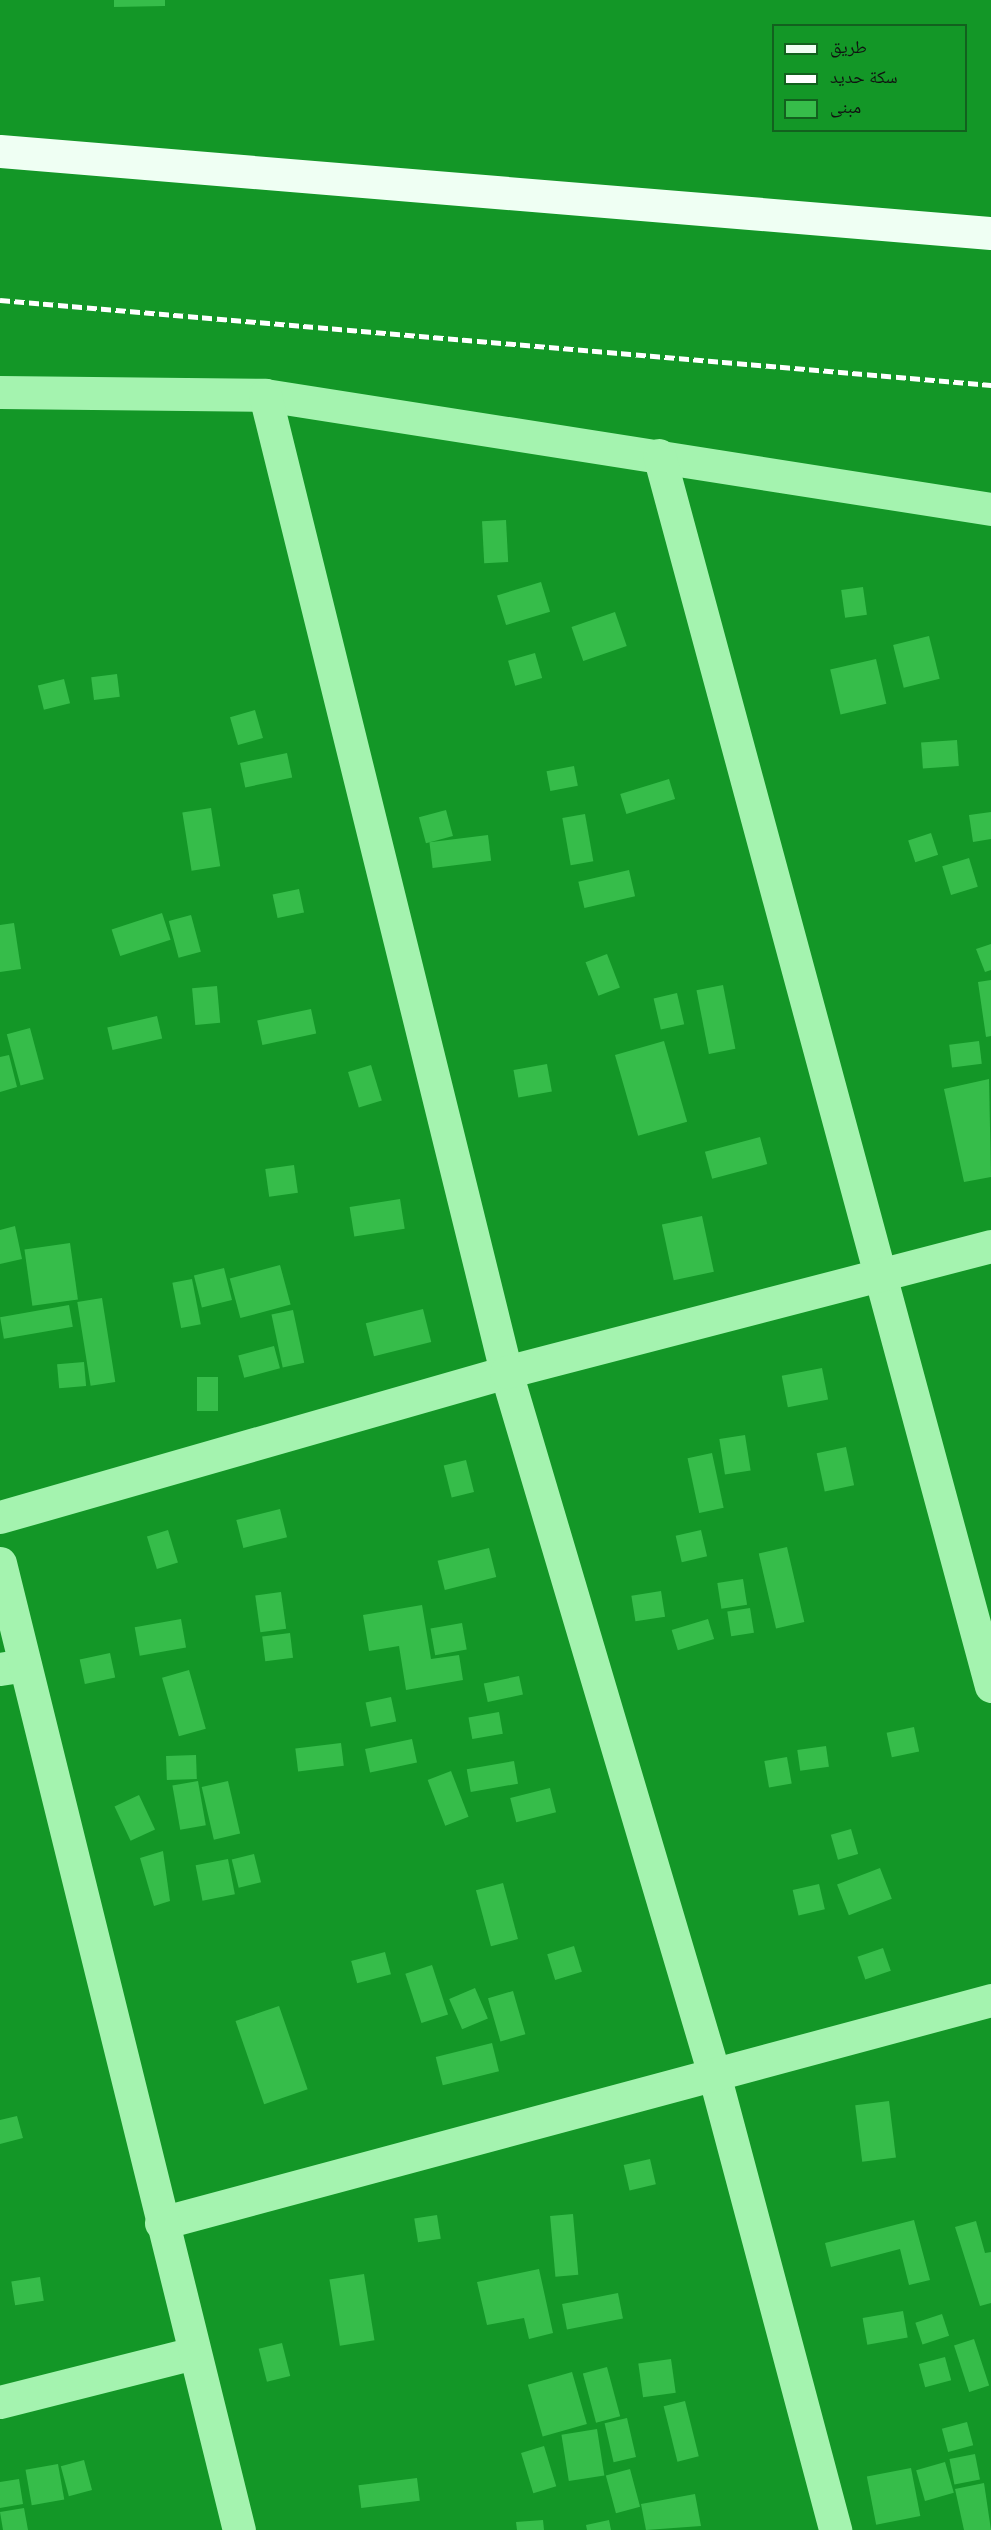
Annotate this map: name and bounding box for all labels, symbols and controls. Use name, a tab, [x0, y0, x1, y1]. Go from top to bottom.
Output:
legend	[772, 24, 967, 132]
text: طريق	[830, 36, 867, 57]
text: سكة حديد	[830, 66, 898, 87]
text: مبنى	[830, 96, 861, 117]

